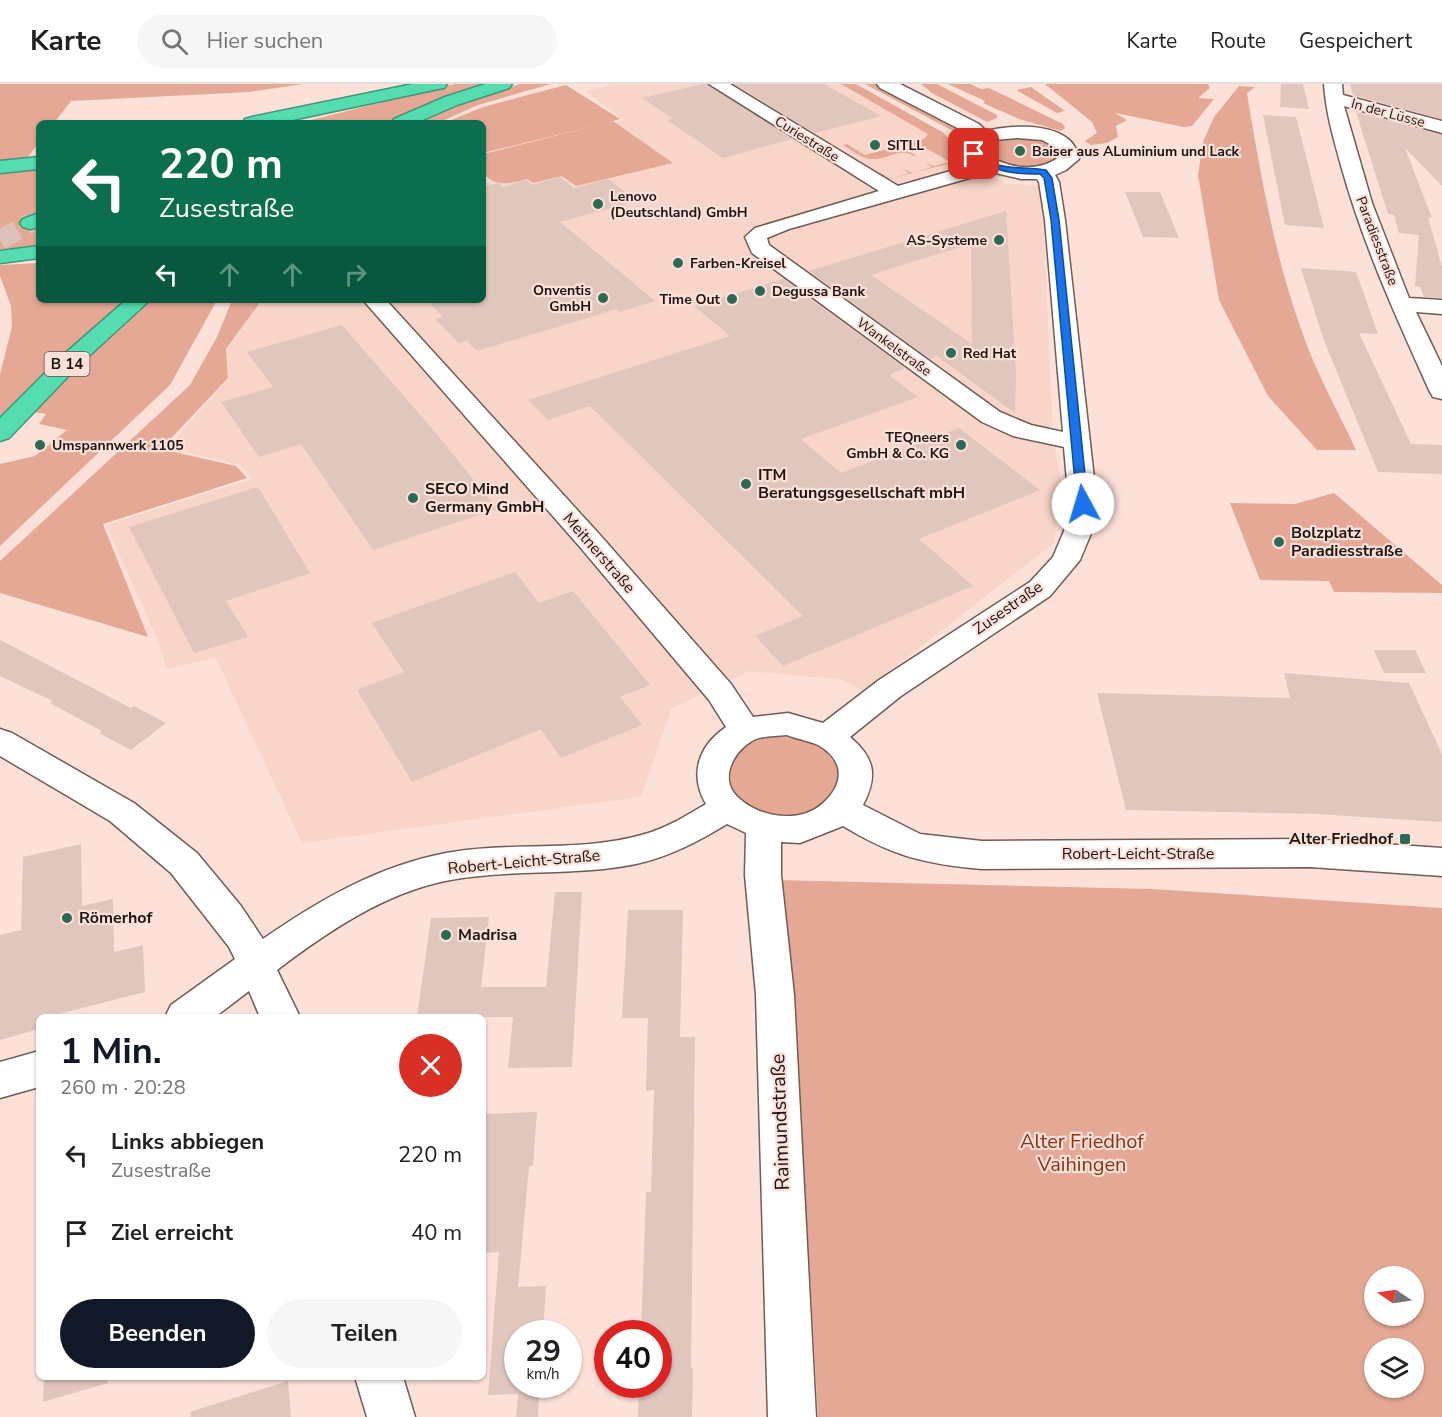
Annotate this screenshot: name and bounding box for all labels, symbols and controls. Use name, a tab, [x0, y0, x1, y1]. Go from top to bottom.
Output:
search box	[137, 14, 557, 68]
text: Karte	[30, 22, 101, 60]
icon: search	[158, 25, 191, 58]
text: Hier suchen	[206, 26, 323, 56]
text: Karte	[1127, 27, 1177, 55]
text: Route	[1210, 27, 1266, 55]
text: Gespeichert	[1299, 27, 1412, 55]
street label: In der Lüsse	[1349, 94, 1427, 132]
street label: Curiestraße	[771, 112, 843, 166]
pin	[948, 128, 999, 179]
text: 220 m	[159, 136, 283, 193]
place label: SITLL	[887, 136, 924, 155]
icon: arrive	[957, 137, 990, 170]
marker: SITLL	[868, 138, 882, 152]
place label: Baiser aus ALuminium und Lack	[1032, 142, 1240, 161]
icon: left	[60, 144, 138, 222]
marker: Baiser aus ALuminium und Lack	[1013, 144, 1027, 158]
place label: Lenovo (Deutschland) GmbH	[610, 187, 748, 222]
text: Zusestraße	[159, 190, 294, 227]
street label: Paradiesstraße	[1351, 194, 1403, 288]
marker: Lenovo (Deutschland) GmbH	[591, 197, 605, 211]
place label: AS-Systeme	[907, 231, 987, 250]
marker: AS-Systeme	[992, 233, 1006, 247]
place label: Farben-Kreisel	[690, 254, 786, 273]
marker: Farben-Kreisel	[671, 256, 685, 270]
icon: left	[150, 258, 183, 291]
icon: ahead	[213, 258, 246, 291]
icon: ahead	[276, 258, 309, 291]
icon: right	[339, 258, 372, 291]
place label: Onventis GmbH	[533, 281, 591, 316]
place label: Degussa Bank	[772, 282, 865, 301]
marker: Degussa Bank	[753, 284, 767, 298]
place label: Time Out	[660, 290, 721, 309]
marker: Onventis GmbH	[596, 291, 610, 305]
marker: Time Out	[725, 292, 739, 306]
street label: Wankelstraße	[853, 313, 935, 381]
place label: Red Hat	[963, 344, 1017, 363]
marker: Red Hat	[944, 346, 958, 360]
road number: B 14	[44, 352, 90, 376]
place label: TEQneers GmbH & Co. KG	[846, 428, 949, 463]
place label: Umspannwerk 1105	[52, 436, 184, 455]
marker: Umspannwerk 1105	[33, 438, 47, 452]
marker: TEQneers GmbH & Co. KG	[954, 438, 968, 452]
place label: ITM Beratungsgesellschaft mbH	[758, 464, 965, 504]
position arrow	[1051, 472, 1115, 536]
marker: ITM Beratungsgesellschaft mbH	[739, 477, 753, 491]
place label: SECO Mind Germany GmbH	[425, 478, 544, 518]
marker: SECO Mind Germany GmbH	[406, 491, 420, 505]
street label: Meitnerstraße	[558, 508, 640, 598]
place label: Bolzplatz Paradiesstraße	[1291, 522, 1403, 562]
marker: Bolzplatz Paradiesstraße	[1272, 535, 1286, 549]
street label: Zusestraße	[969, 576, 1047, 640]
place label: Alter Friedhof	[1289, 828, 1394, 850]
marker: Alter Friedhof	[1398, 832, 1412, 846]
street label: Robert-Leicht-Straße	[1062, 843, 1214, 865]
street label: Robert-Leicht-Straße	[447, 844, 601, 880]
place label: Römerhof	[79, 907, 153, 929]
marker: Römerhof	[60, 911, 74, 925]
place label: Madrisa	[458, 924, 517, 946]
marker: Madrisa	[439, 928, 453, 942]
text: 1 Min.	[60, 1027, 162, 1076]
button: close	[399, 1034, 462, 1097]
street label: Raimundstraße	[764, 1053, 796, 1191]
text: 260 m · 20:28	[60, 1074, 186, 1101]
text: Links abbiegen	[111, 1127, 264, 1157]
park label: Alter Friedhof Vaihingen	[1020, 1128, 1144, 1178]
icon: left	[60, 1139, 93, 1172]
text: 220 m	[398, 1140, 462, 1170]
text: Zusestraße	[111, 1157, 211, 1184]
icon: arrive	[60, 1217, 93, 1250]
text: Ziel erreicht	[111, 1218, 233, 1248]
text: 40 m	[411, 1218, 462, 1248]
north arrow	[1364, 1266, 1424, 1326]
map controls	[1364, 1266, 1424, 1398]
button: Beenden	[60, 1299, 255, 1368]
button: Teilen	[267, 1299, 462, 1368]
speed limit sign: 40	[594, 1320, 672, 1398]
text: 29	[525, 1331, 561, 1372]
button: layers	[1364, 1338, 1424, 1398]
text: km/h	[526, 1364, 560, 1384]

